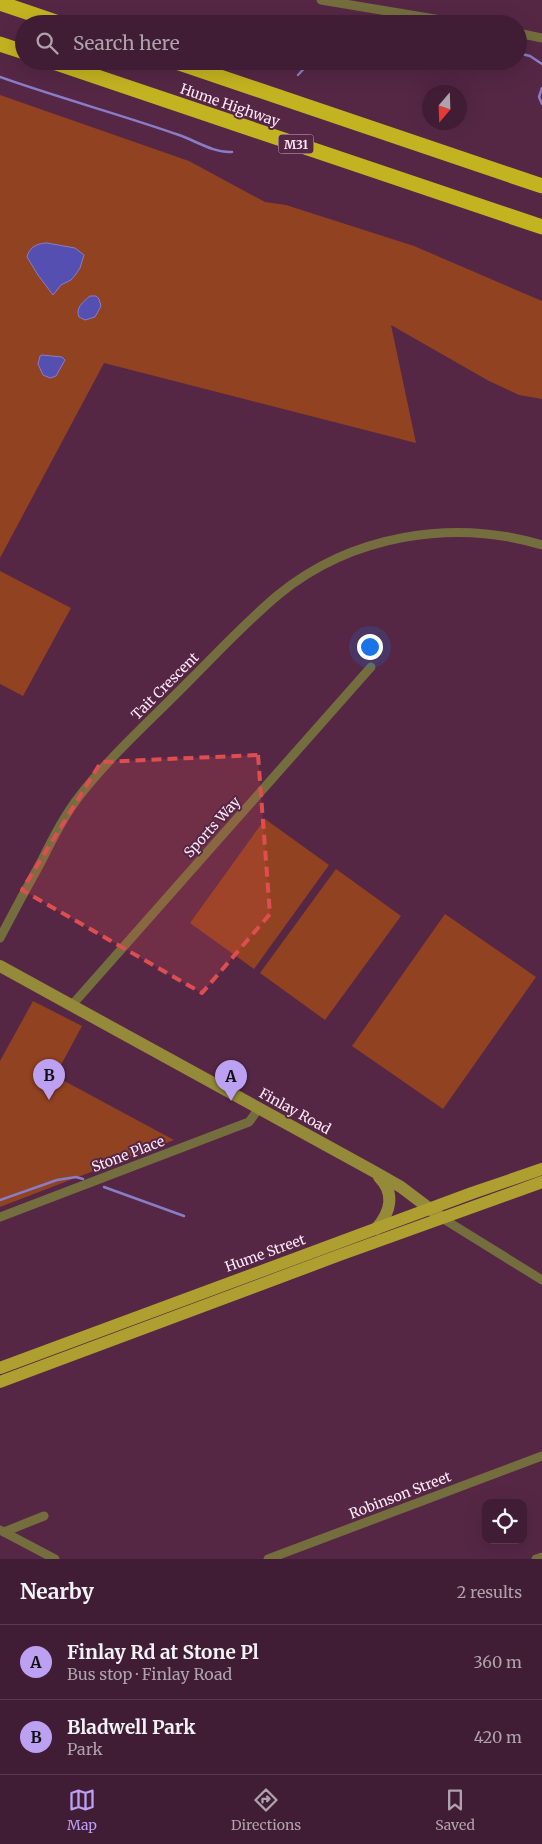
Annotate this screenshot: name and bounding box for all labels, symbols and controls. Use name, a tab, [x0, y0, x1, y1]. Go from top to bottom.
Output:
search box	[15, 15, 527, 70]
icon: search	[33, 29, 61, 57]
text: Search here	[73, 31, 180, 55]
street label: Hume Highway	[178, 80, 283, 131]
north arrow	[422, 85, 467, 130]
road number: M31	[278, 134, 314, 154]
your location	[357, 634, 383, 660]
street label: Tait Crescent	[127, 648, 203, 724]
street label: Sports Way	[180, 792, 245, 861]
pin: B	[33, 1059, 65, 1100]
pin: A	[215, 1060, 247, 1101]
street label: Finlay Road	[256, 1084, 334, 1138]
street label: Stone Place	[89, 1132, 167, 1176]
street label: Hume Street	[222, 1230, 308, 1276]
street label: Robinson Street	[347, 1467, 454, 1523]
map controls	[482, 1499, 527, 1544]
button: locate	[482, 1499, 527, 1544]
text: Nearby	[20, 1578, 94, 1605]
text: 2 results	[457, 1582, 522, 1602]
text: Finlay Rd at Stone Pl	[67, 1640, 259, 1664]
text: A	[30, 1652, 42, 1672]
text: 360 m	[473, 1652, 522, 1672]
text: Bus stop · Finlay Road	[67, 1664, 232, 1684]
text: Bladwell Park	[67, 1715, 196, 1739]
text: B	[30, 1727, 42, 1747]
text: 420 m	[474, 1727, 522, 1747]
text: Park	[67, 1739, 103, 1759]
tab: Map	[67, 1786, 97, 1834]
tab: Directions	[231, 1786, 301, 1834]
tab: Saved	[435, 1786, 475, 1834]

